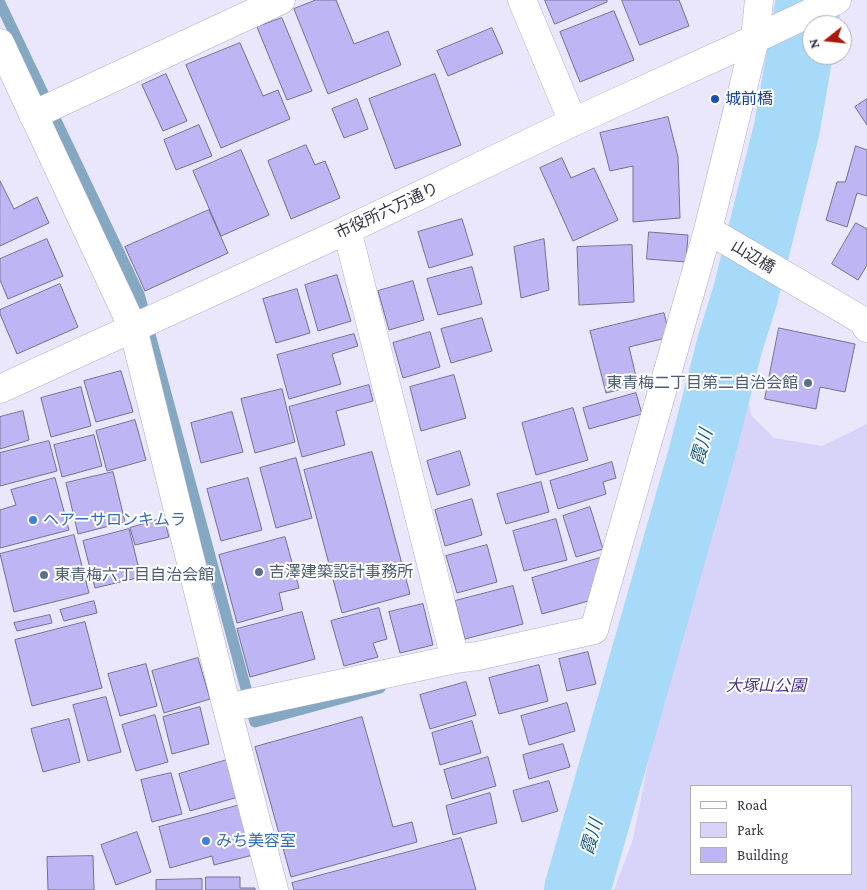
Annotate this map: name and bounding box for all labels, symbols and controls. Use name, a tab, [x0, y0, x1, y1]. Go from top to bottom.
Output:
north arrow	[802, 15, 852, 65]
text: N	[805, 37, 823, 51]
place label: 城前橋	[725, 89, 773, 109]
marker: 城前橋	[709, 93, 721, 105]
street label: 市役所六万通り	[332, 179, 442, 243]
street label: 山辺橋	[727, 236, 779, 278]
place label: 東青梅二丁目第二自治会館	[606, 373, 798, 393]
marker: 東青梅二丁目第二自治会館	[802, 377, 814, 389]
water label: 霞川	[687, 427, 717, 467]
place label: ヘアーサロンキムラ	[43, 510, 186, 530]
marker: ヘアーサロンキムラ	[27, 514, 39, 526]
place label: 吉澤建築設計事務所	[269, 562, 413, 582]
place label: 東青梅六丁目自治会館	[54, 565, 214, 585]
marker: 吉澤建築設計事務所	[253, 566, 265, 578]
marker: 東青梅六丁目自治会館	[38, 569, 50, 581]
park label: 大塚山公園	[726, 676, 806, 696]
legend	[690, 785, 852, 875]
text: Road	[737, 797, 767, 813]
water label: 霞川	[577, 817, 607, 857]
text: Park	[737, 822, 764, 838]
place label: みち美容室	[216, 831, 296, 851]
marker: みち美容室	[200, 835, 212, 847]
text: Building	[737, 847, 788, 863]

